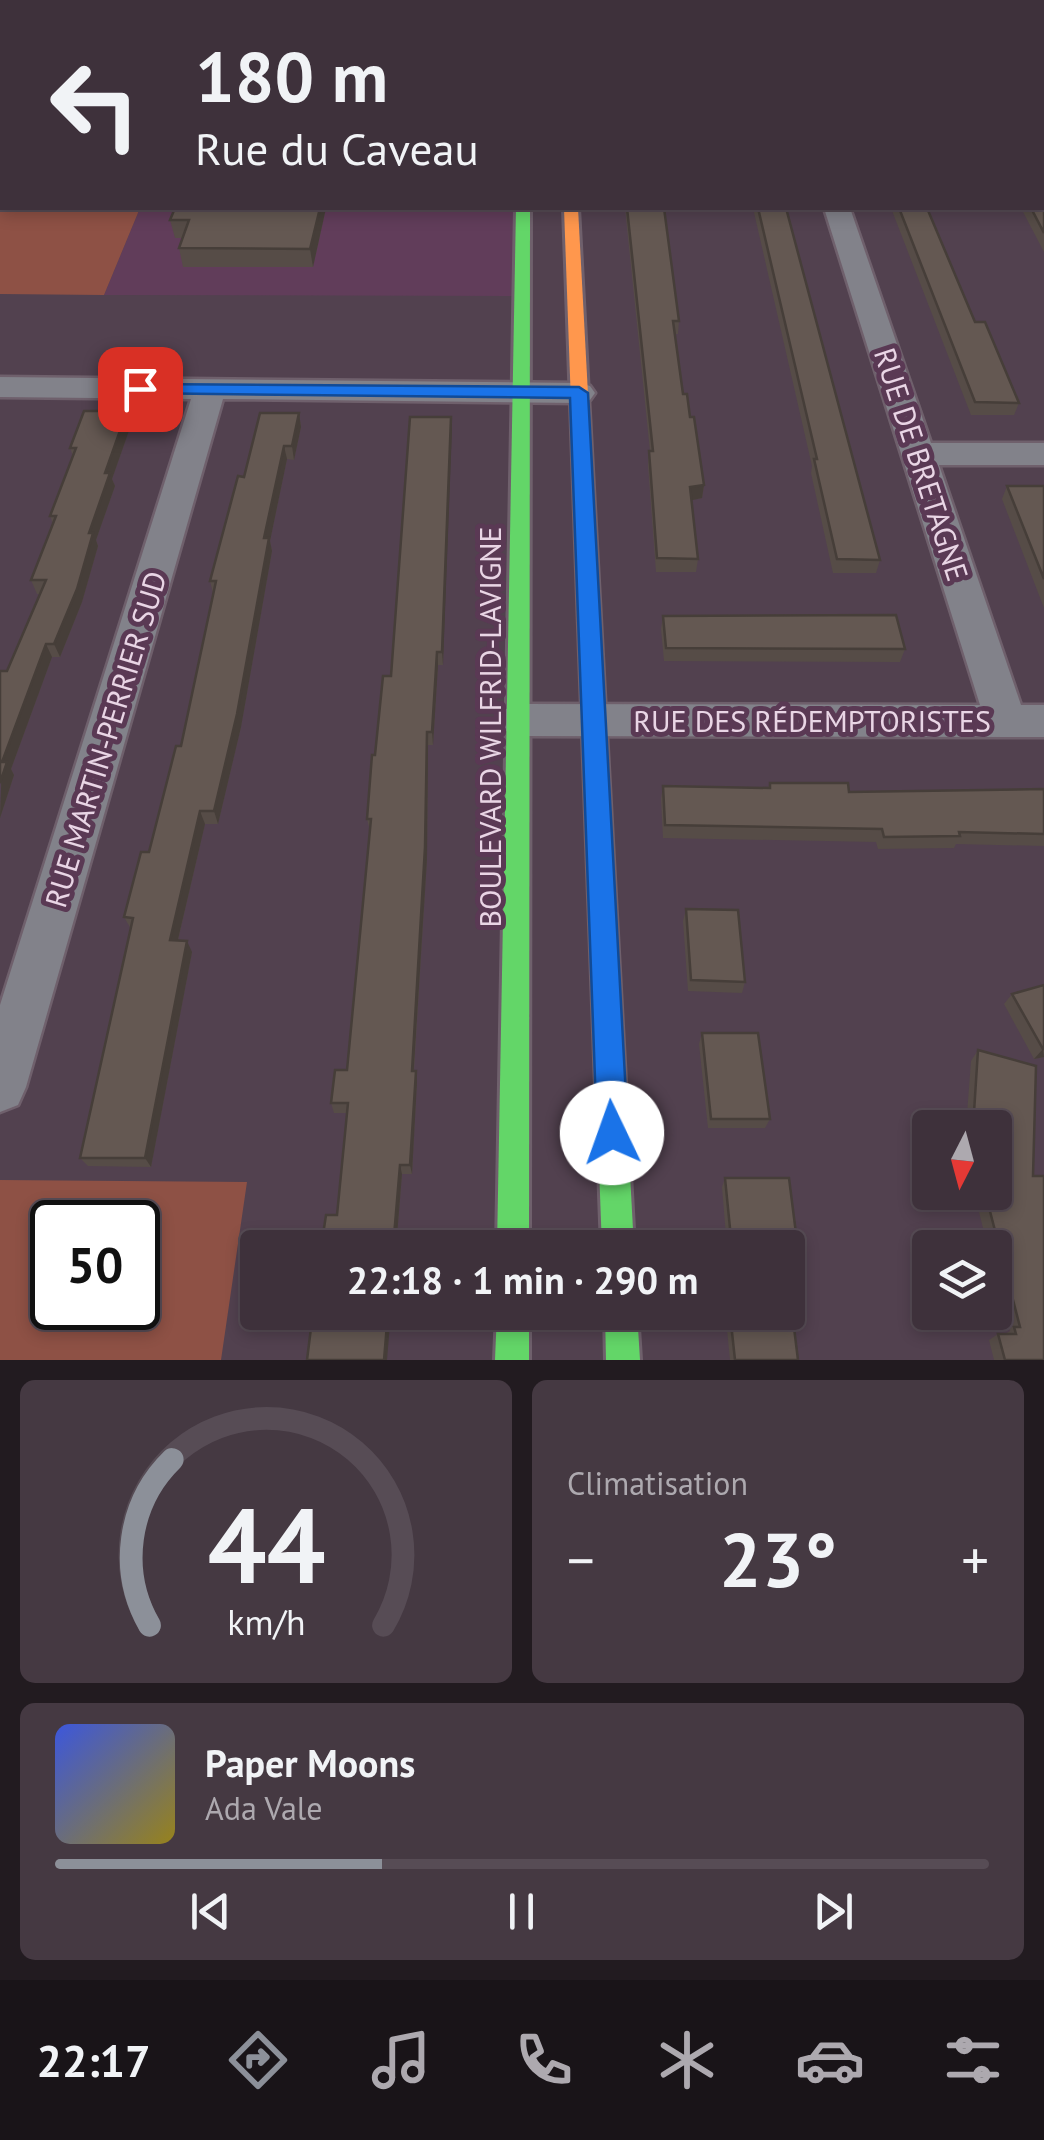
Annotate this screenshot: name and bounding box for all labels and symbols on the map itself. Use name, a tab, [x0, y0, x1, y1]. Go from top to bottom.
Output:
street label: RUE DE BRETAGNE	[866, 343, 978, 585]
pin	[98, 347, 183, 432]
street label: BOULEVARD WILFRID-LAVIGNE	[470, 526, 509, 928]
street label: RUE MARTIN-PERRIER SUD	[35, 566, 175, 912]
street label: RUE DES RÉDEMPTORISTES	[633, 701, 991, 740]
position arrow	[560, 1081, 664, 1185]
north arrow	[912, 1110, 1012, 1210]
speed limit sign: 50	[30, 1200, 160, 1330]

